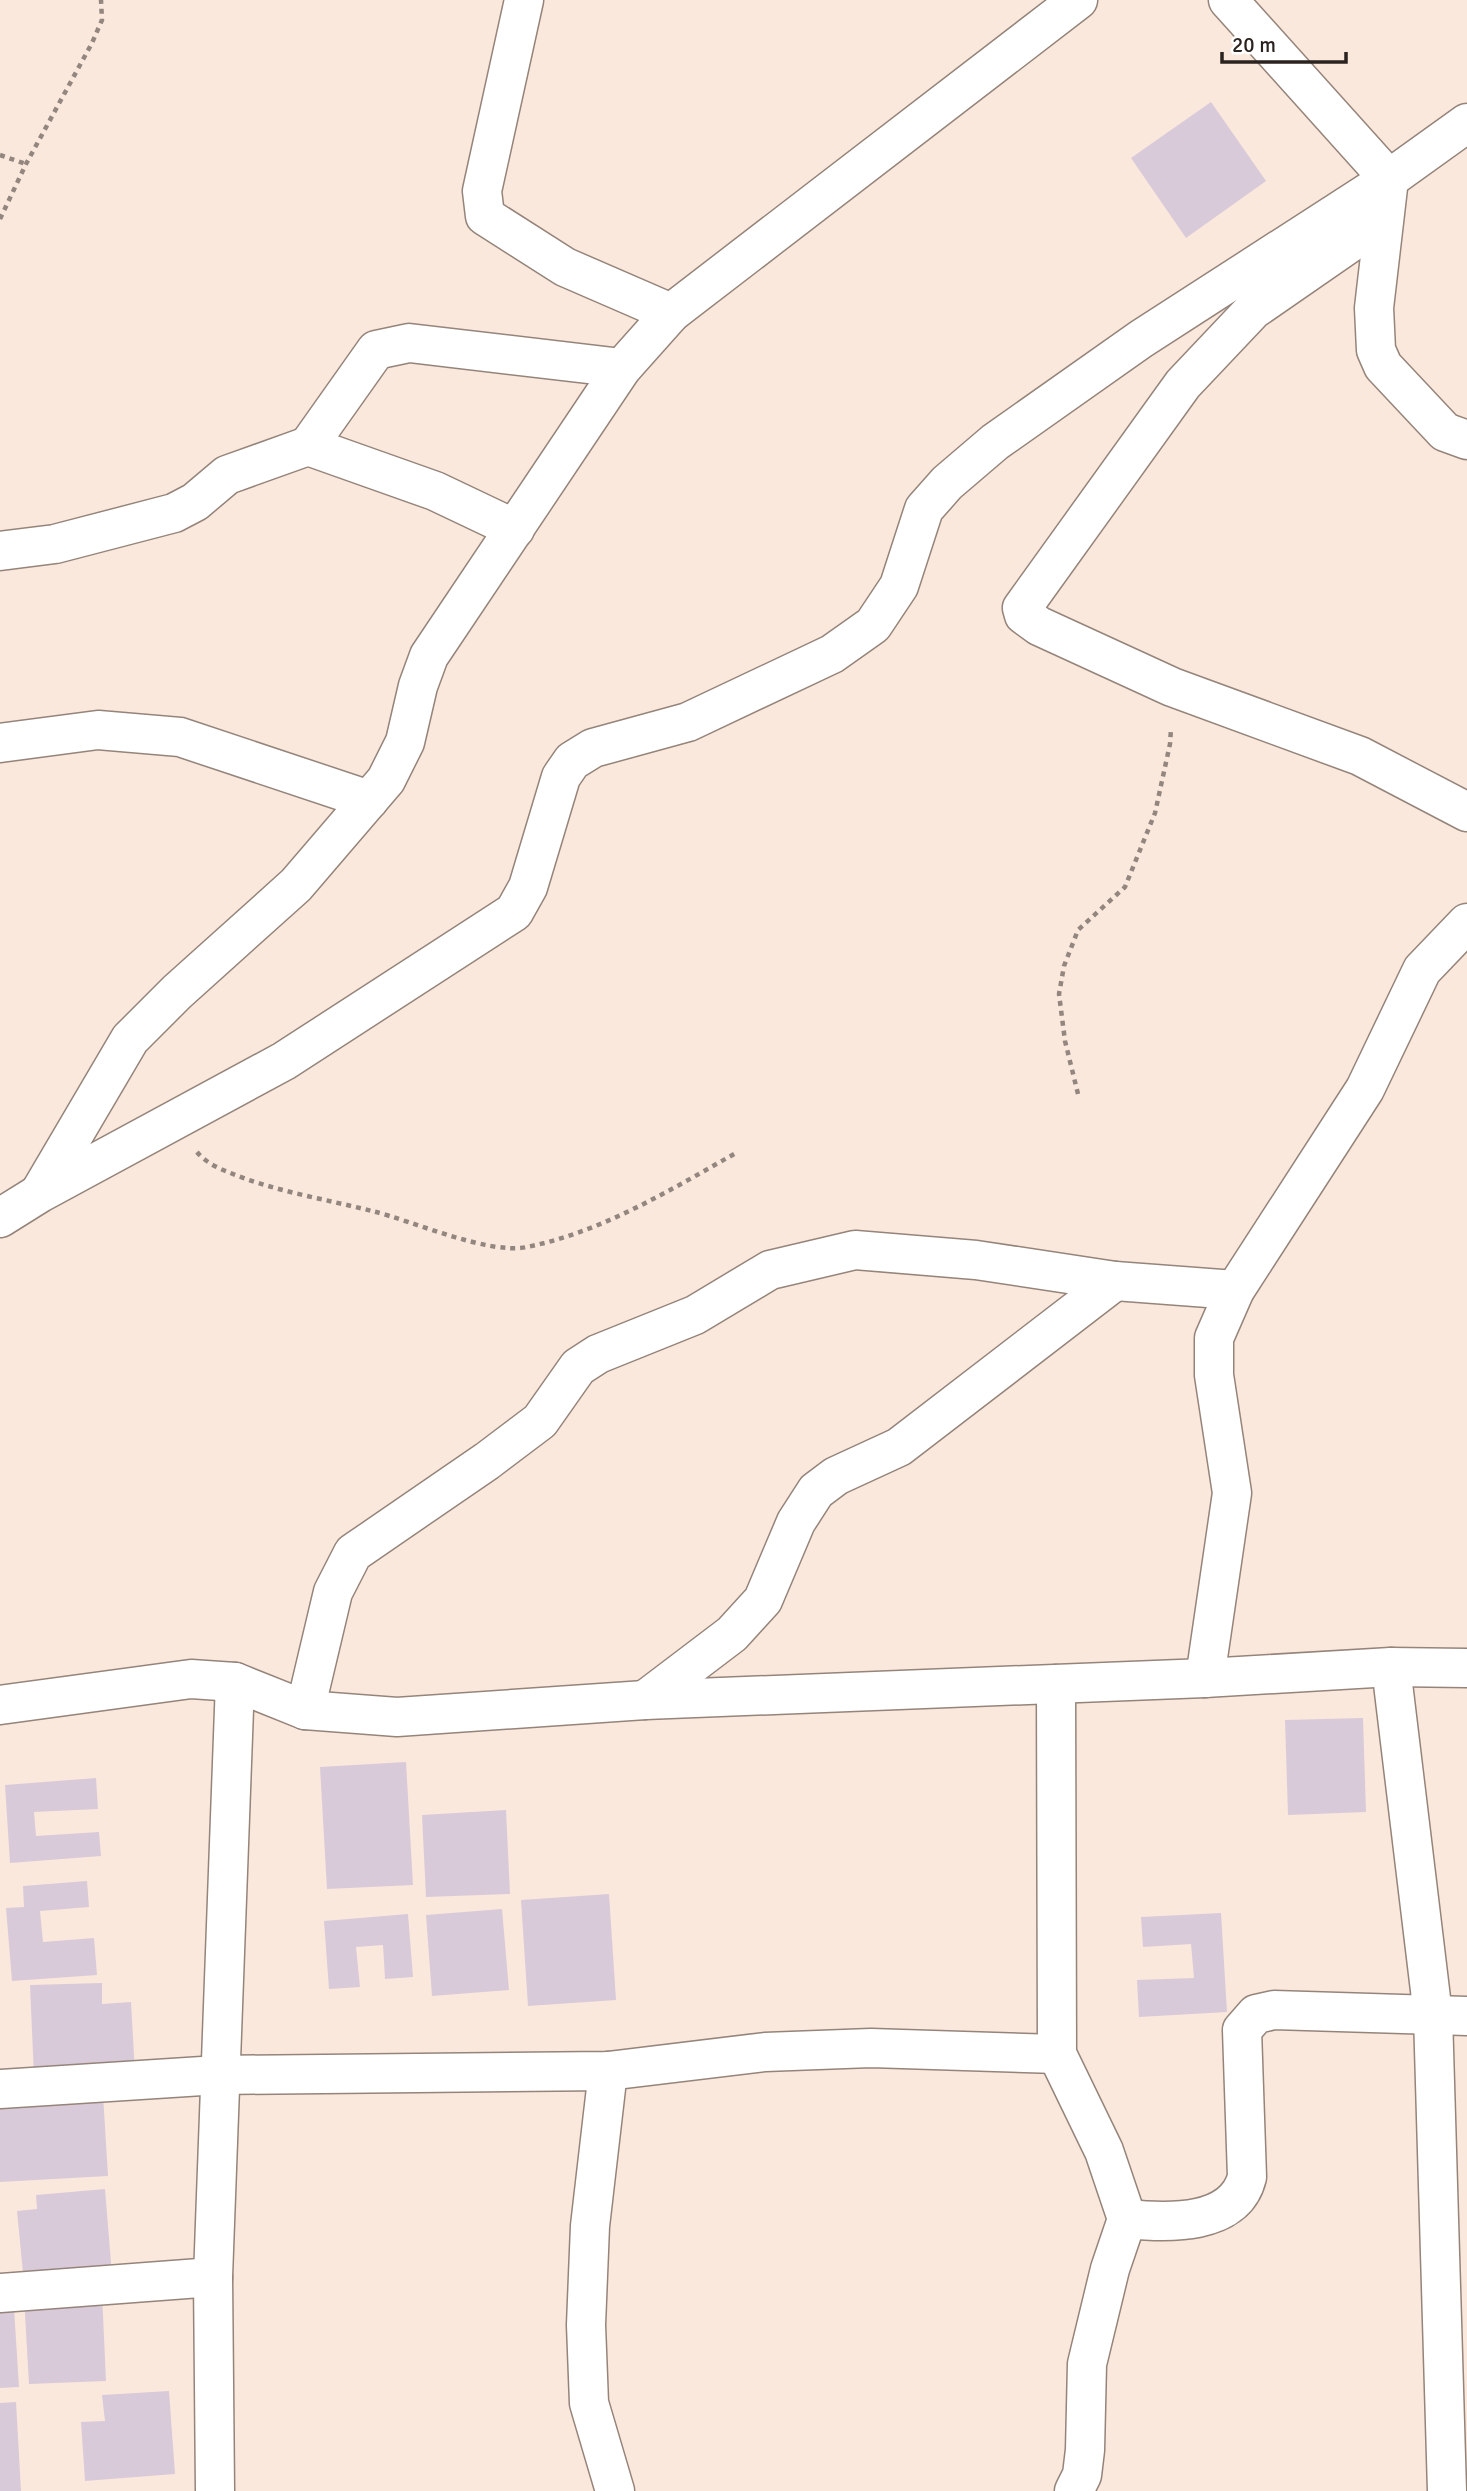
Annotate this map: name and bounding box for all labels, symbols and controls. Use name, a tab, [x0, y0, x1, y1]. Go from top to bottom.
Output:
scale bar	[1222, 21, 1346, 65]
text: 20 m	[1232, 32, 1276, 58]

